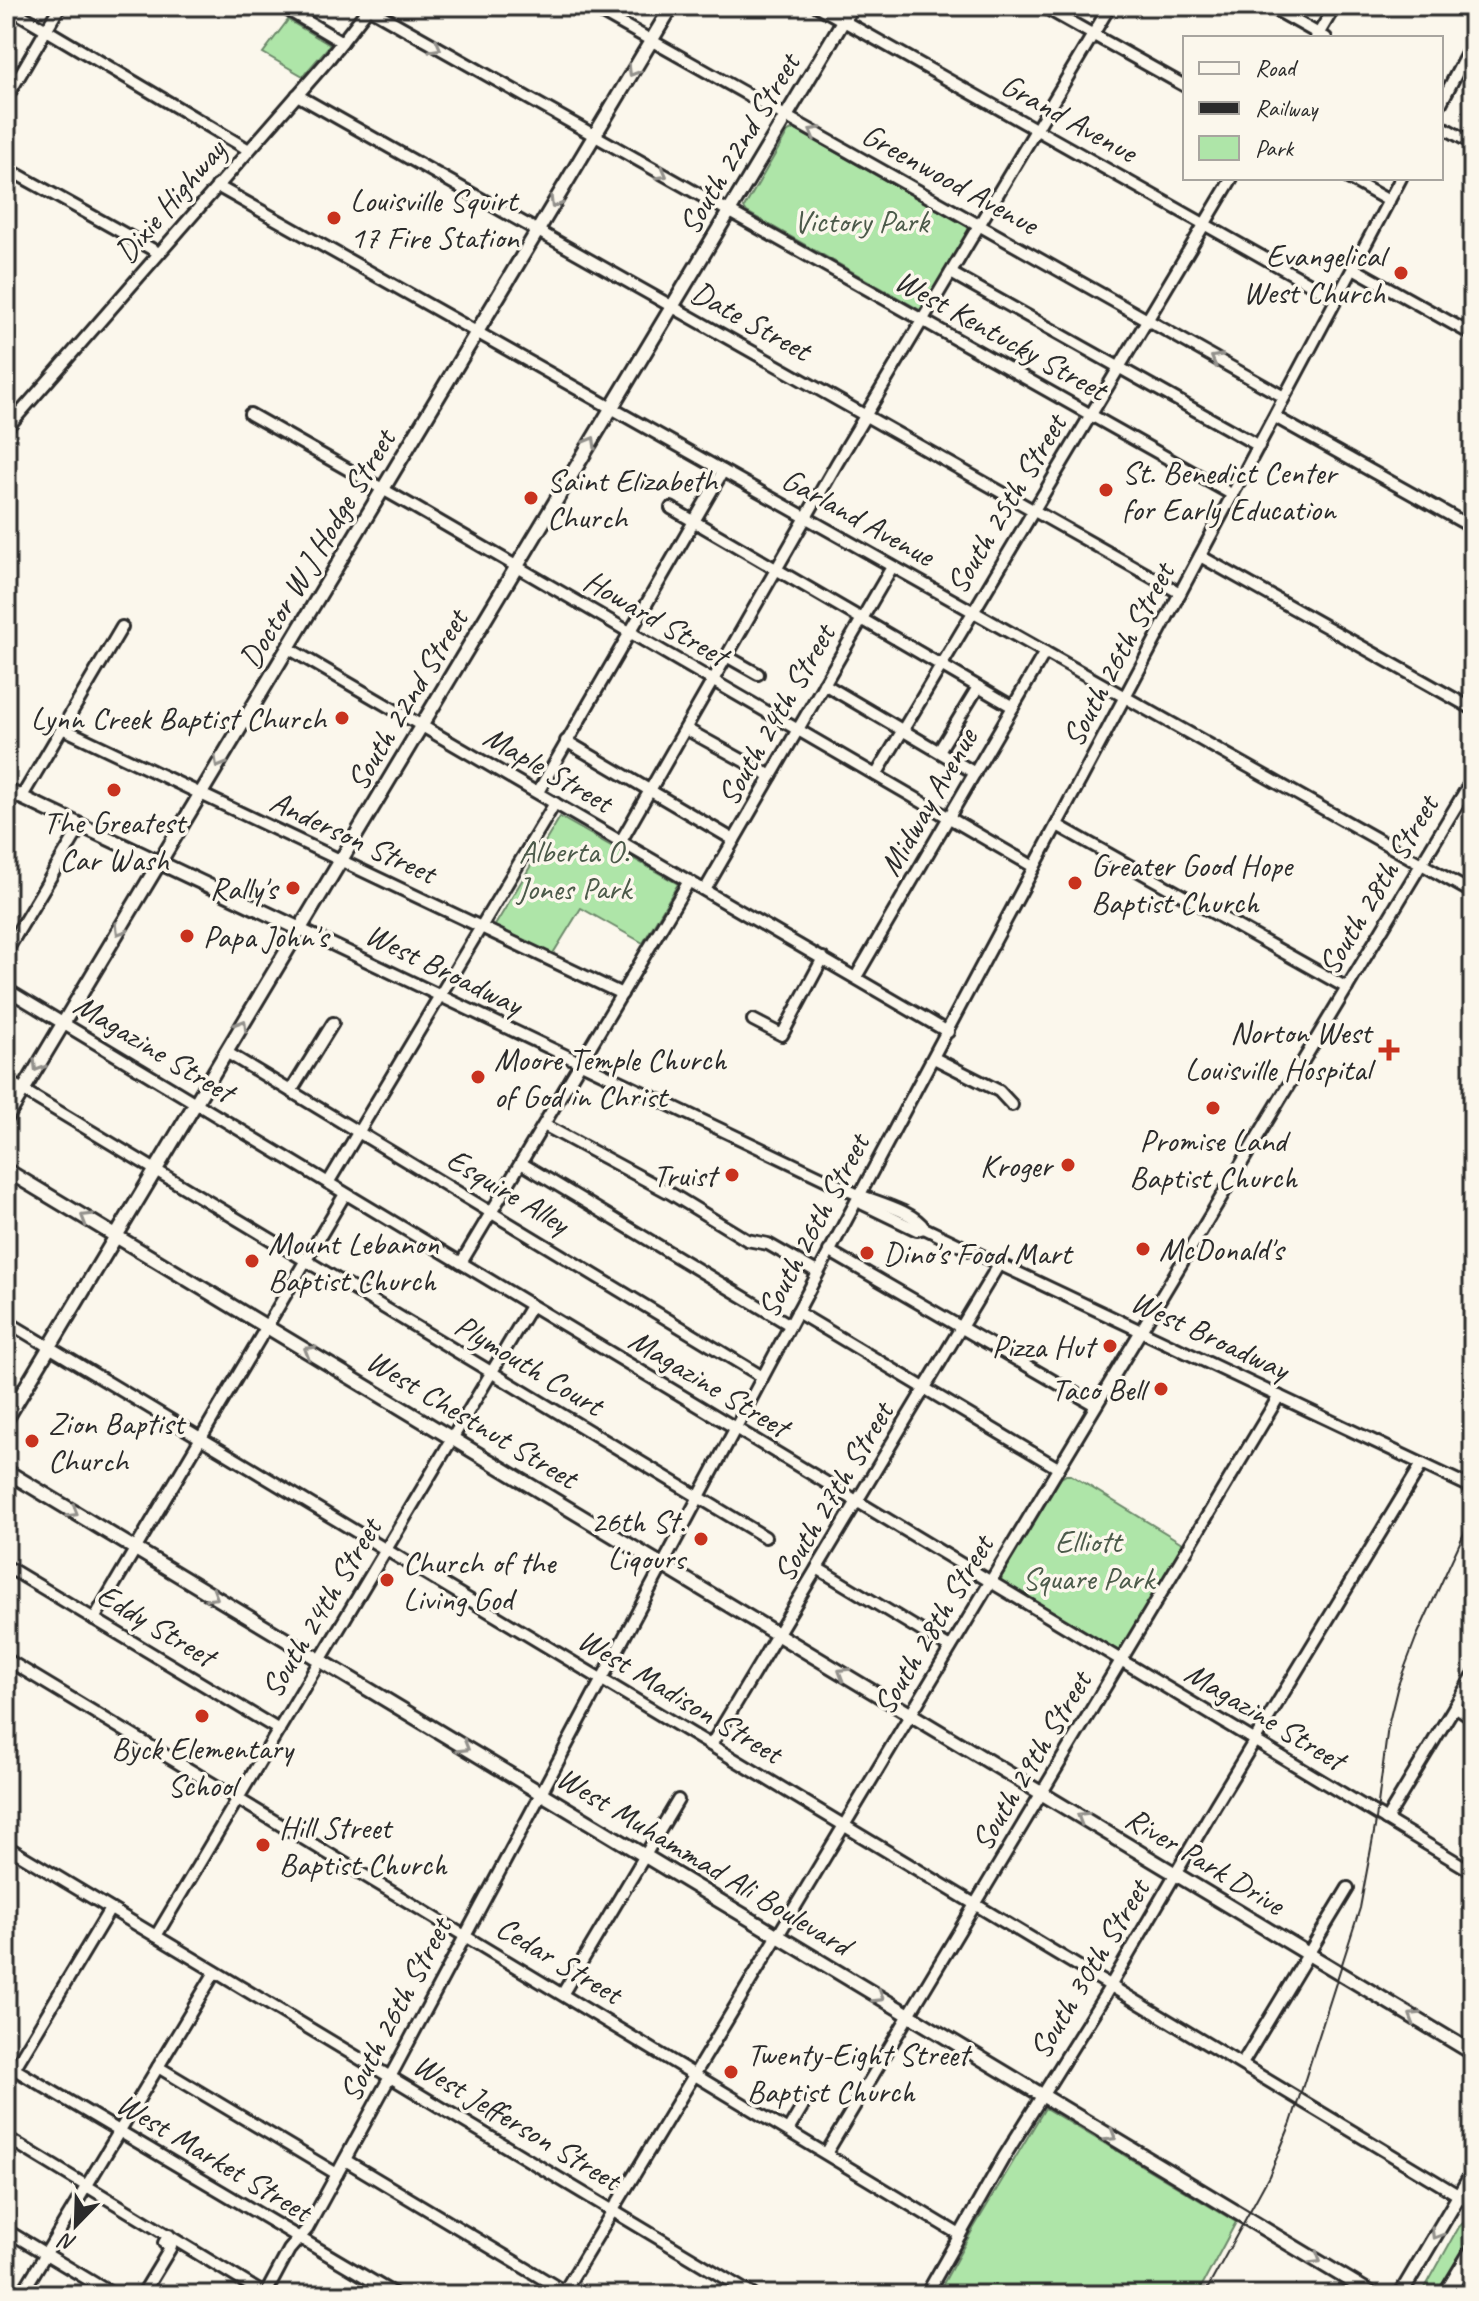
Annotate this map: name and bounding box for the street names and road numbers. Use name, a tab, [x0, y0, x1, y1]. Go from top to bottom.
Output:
street label: South 22nd Street	[669, 43, 811, 242]
street label: Grand Avenue	[994, 64, 1146, 173]
street label: Greenwood Avenue	[855, 114, 1048, 246]
street label: Dixie Highway	[105, 129, 236, 271]
street label: West Kentucky Street	[888, 260, 1117, 412]
street label: Date Street	[684, 271, 821, 372]
street label: South 25th Street	[936, 404, 1077, 601]
street label: Doctor W J Hodge Street	[230, 419, 406, 676]
street label: Garland Avenue	[775, 458, 944, 577]
street label: South 26th Street	[1052, 553, 1185, 754]
street label: Howard Street	[577, 560, 739, 678]
street label: South 22nd Street	[337, 599, 479, 798]
street label: South 24th Street	[708, 614, 846, 813]
street label: Maple Street	[476, 716, 623, 824]
street label: Midway Avenue	[869, 719, 988, 883]
street label: Anderson Street	[264, 781, 445, 895]
street label: South 28th Street	[1308, 785, 1449, 982]
street label: West Broadway	[359, 913, 532, 1026]
street label: Magazine Street	[66, 984, 245, 1114]
street label: South 26th Street	[747, 1124, 880, 1325]
street label: Esquire Alley	[439, 1139, 579, 1245]
street label: West Broadway	[1125, 1281, 1298, 1391]
street label: Plymouth Court	[447, 1305, 614, 1427]
street label: Magazine Street	[621, 1319, 800, 1449]
street label: West Chestnut Street	[359, 1340, 588, 1500]
street label: South 27th Street	[763, 1392, 904, 1589]
street label: South 24th Street	[251, 1508, 392, 1705]
street label: South 28th Street	[863, 1525, 1004, 1722]
street label: Eddy Street	[90, 1574, 226, 1678]
street label: West Madison Street	[570, 1619, 792, 1775]
street label: Magazine Street	[1177, 1652, 1356, 1782]
street label: South 29th Street	[961, 1661, 1102, 1858]
street label: West Muhammad Ali Boulevard	[549, 1757, 863, 1968]
street label: River Park Drive	[1118, 1798, 1294, 1926]
street label: South 30th Street	[1019, 1869, 1160, 2066]
street label: Cedar Street	[489, 1907, 632, 2015]
street label: South 26th Street	[329, 1908, 462, 2109]
street label: West Jefferson Street	[406, 2044, 631, 2202]
street label: West Market Street	[109, 2083, 322, 2233]

